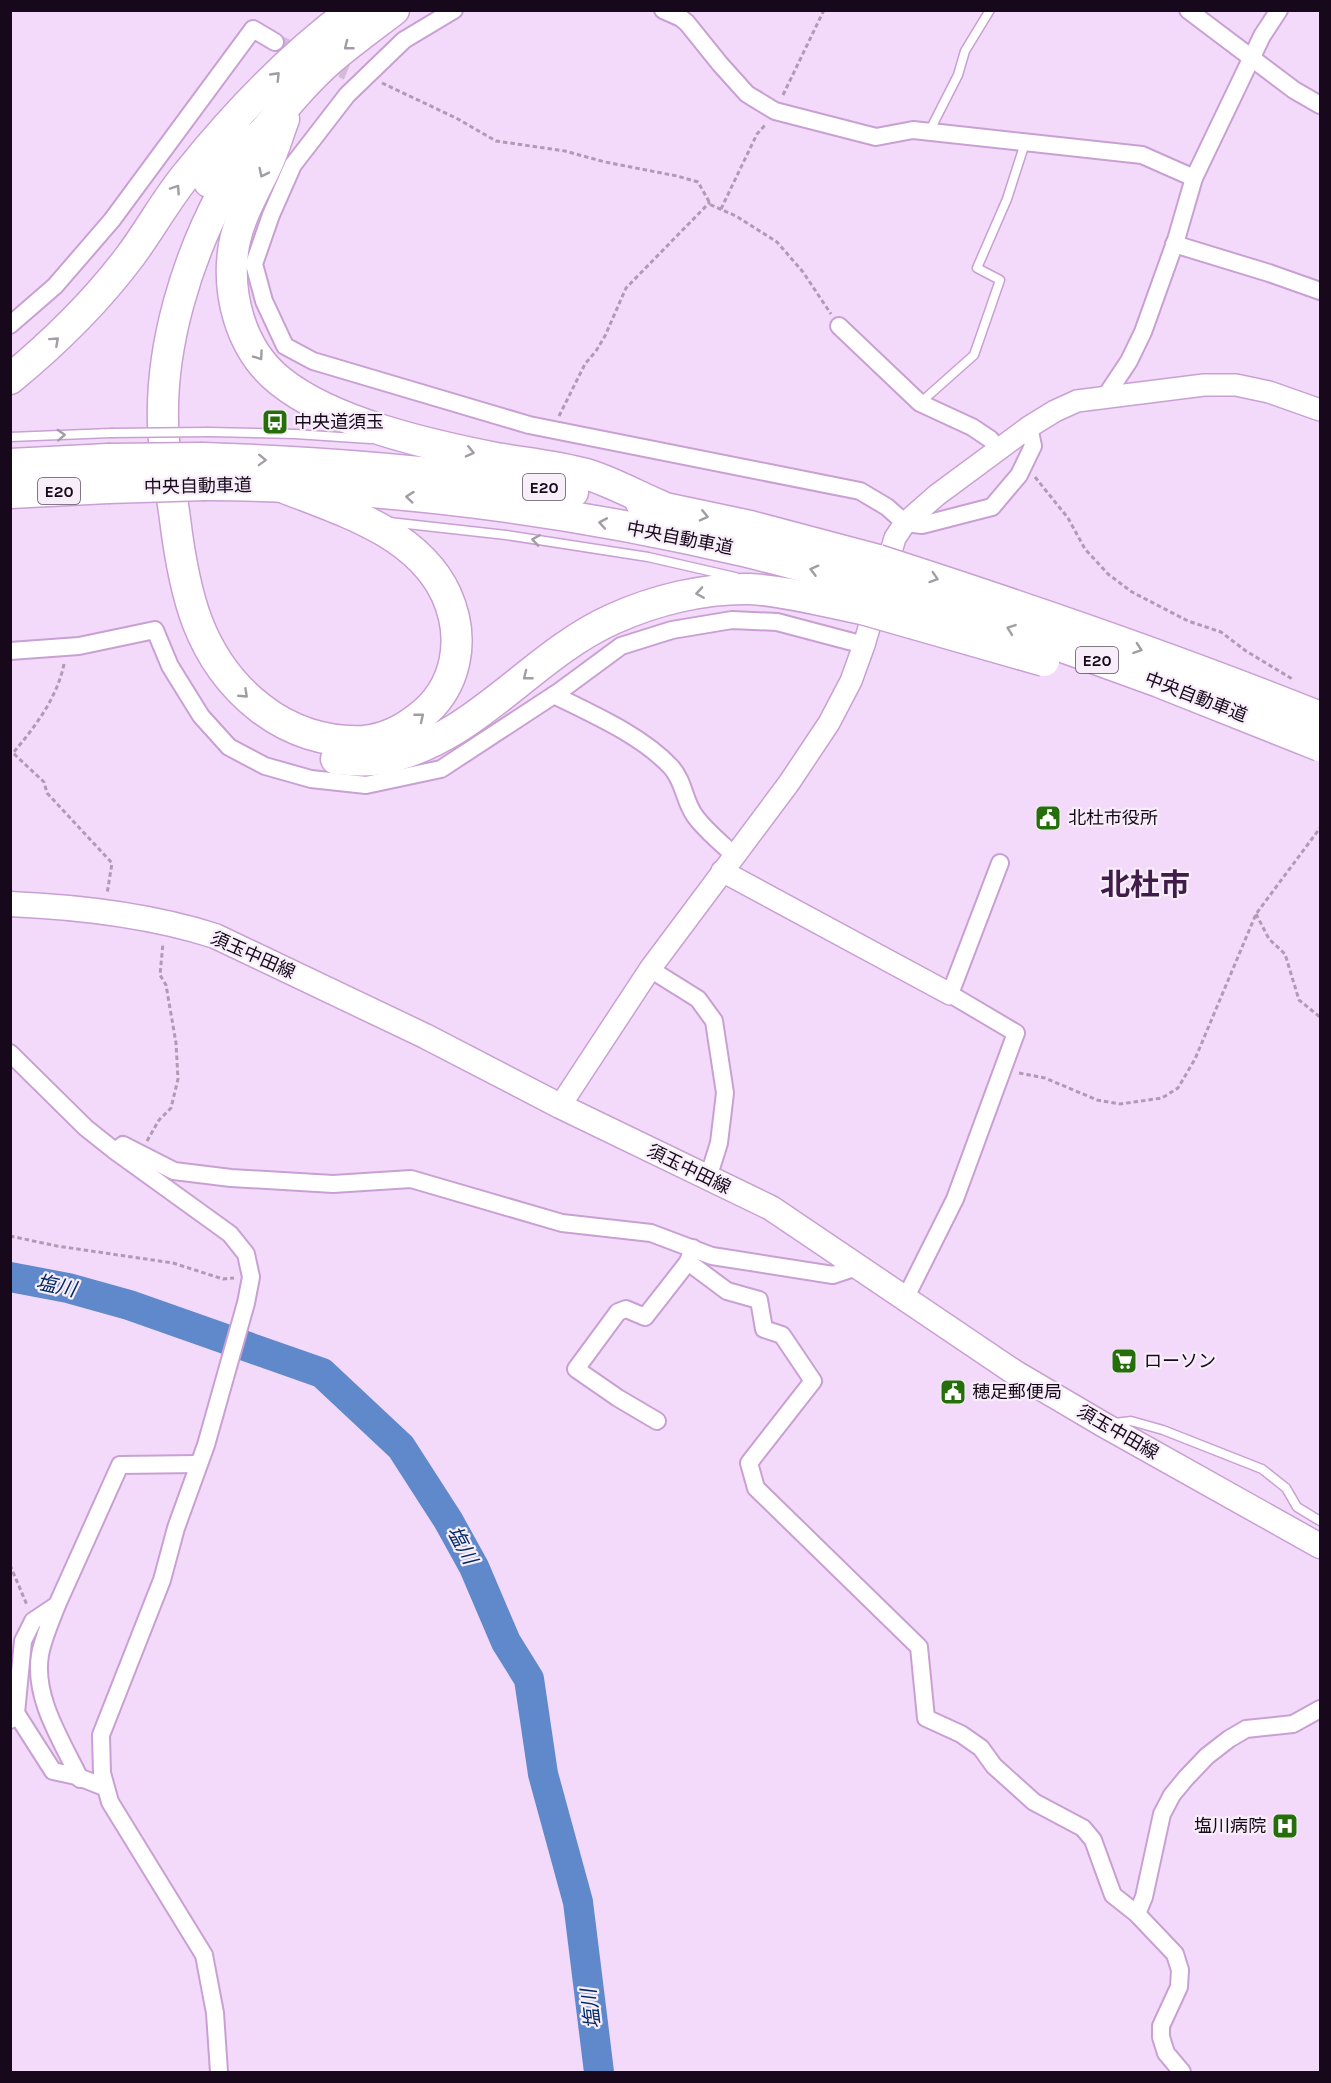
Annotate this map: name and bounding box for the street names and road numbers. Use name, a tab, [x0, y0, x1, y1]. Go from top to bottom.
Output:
street label: 中央自動車道	[144, 474, 252, 498]
road number: E20	[523, 474, 565, 500]
road number: E20	[38, 478, 80, 504]
street label: 中央自動車道	[625, 517, 735, 559]
road number: E20	[1076, 647, 1118, 673]
street label: 中央自動車道	[1142, 667, 1250, 727]
street label: 須玉中田線	[207, 927, 299, 983]
street label: 須玉中田線	[644, 1139, 734, 1199]
street label: 須玉中田線	[1074, 1400, 1162, 1464]

